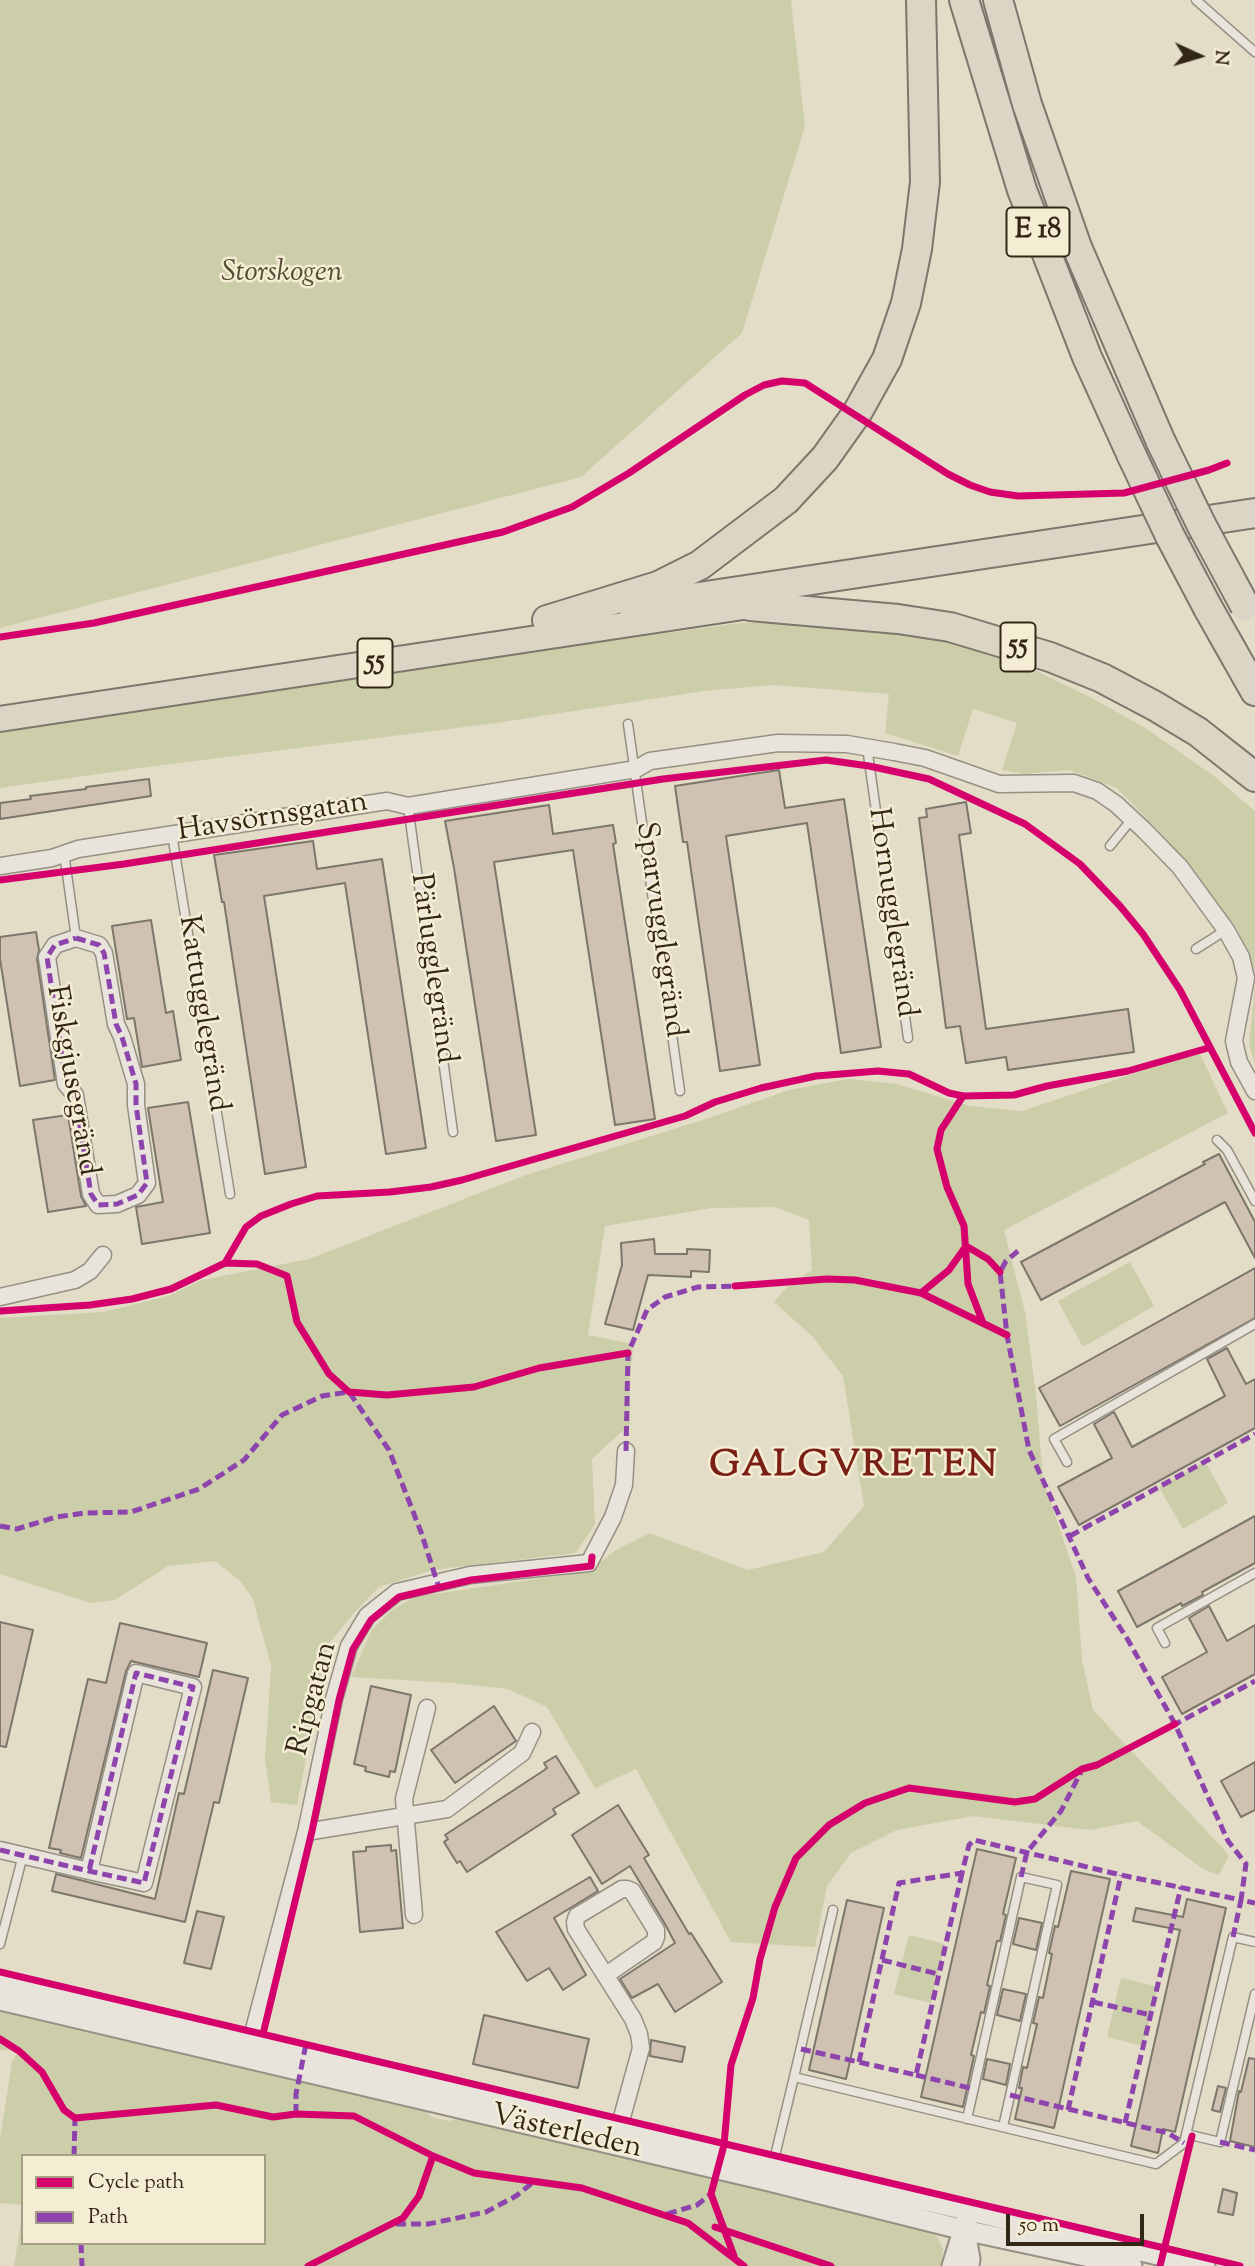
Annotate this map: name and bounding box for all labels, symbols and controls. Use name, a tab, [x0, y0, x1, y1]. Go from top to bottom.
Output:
north arrow	[1164, 21, 1234, 91]
text: N	[1206, 49, 1234, 66]
road number: E 18	[1006, 208, 1070, 256]
park label: Storskogen	[221, 257, 343, 293]
road number: 55	[1000, 622, 1036, 672]
road number: 55	[358, 638, 392, 688]
street label: Havsörnsgatan	[175, 786, 371, 852]
street label: Hornugglegränd	[857, 806, 923, 1020]
street label: Sparvugglegränd	[625, 820, 691, 1040]
street label: Pärlugglegränd	[400, 872, 462, 1066]
street label: Kattugglegränd	[168, 913, 234, 1115]
street label: Fiskgjusegränd	[36, 983, 104, 1179]
district label: GALGVRETEN	[710, 1447, 998, 1491]
street label: Ripgatan	[283, 1638, 347, 1760]
street label: Västerleden	[487, 2099, 645, 2169]
legend	[21, 2154, 266, 2245]
text: Cycle path	[88, 2168, 185, 2198]
scale bar	[1010, 2200, 1148, 2244]
text: Path	[88, 2203, 129, 2233]
text: 50 m	[1019, 2211, 1059, 2241]

